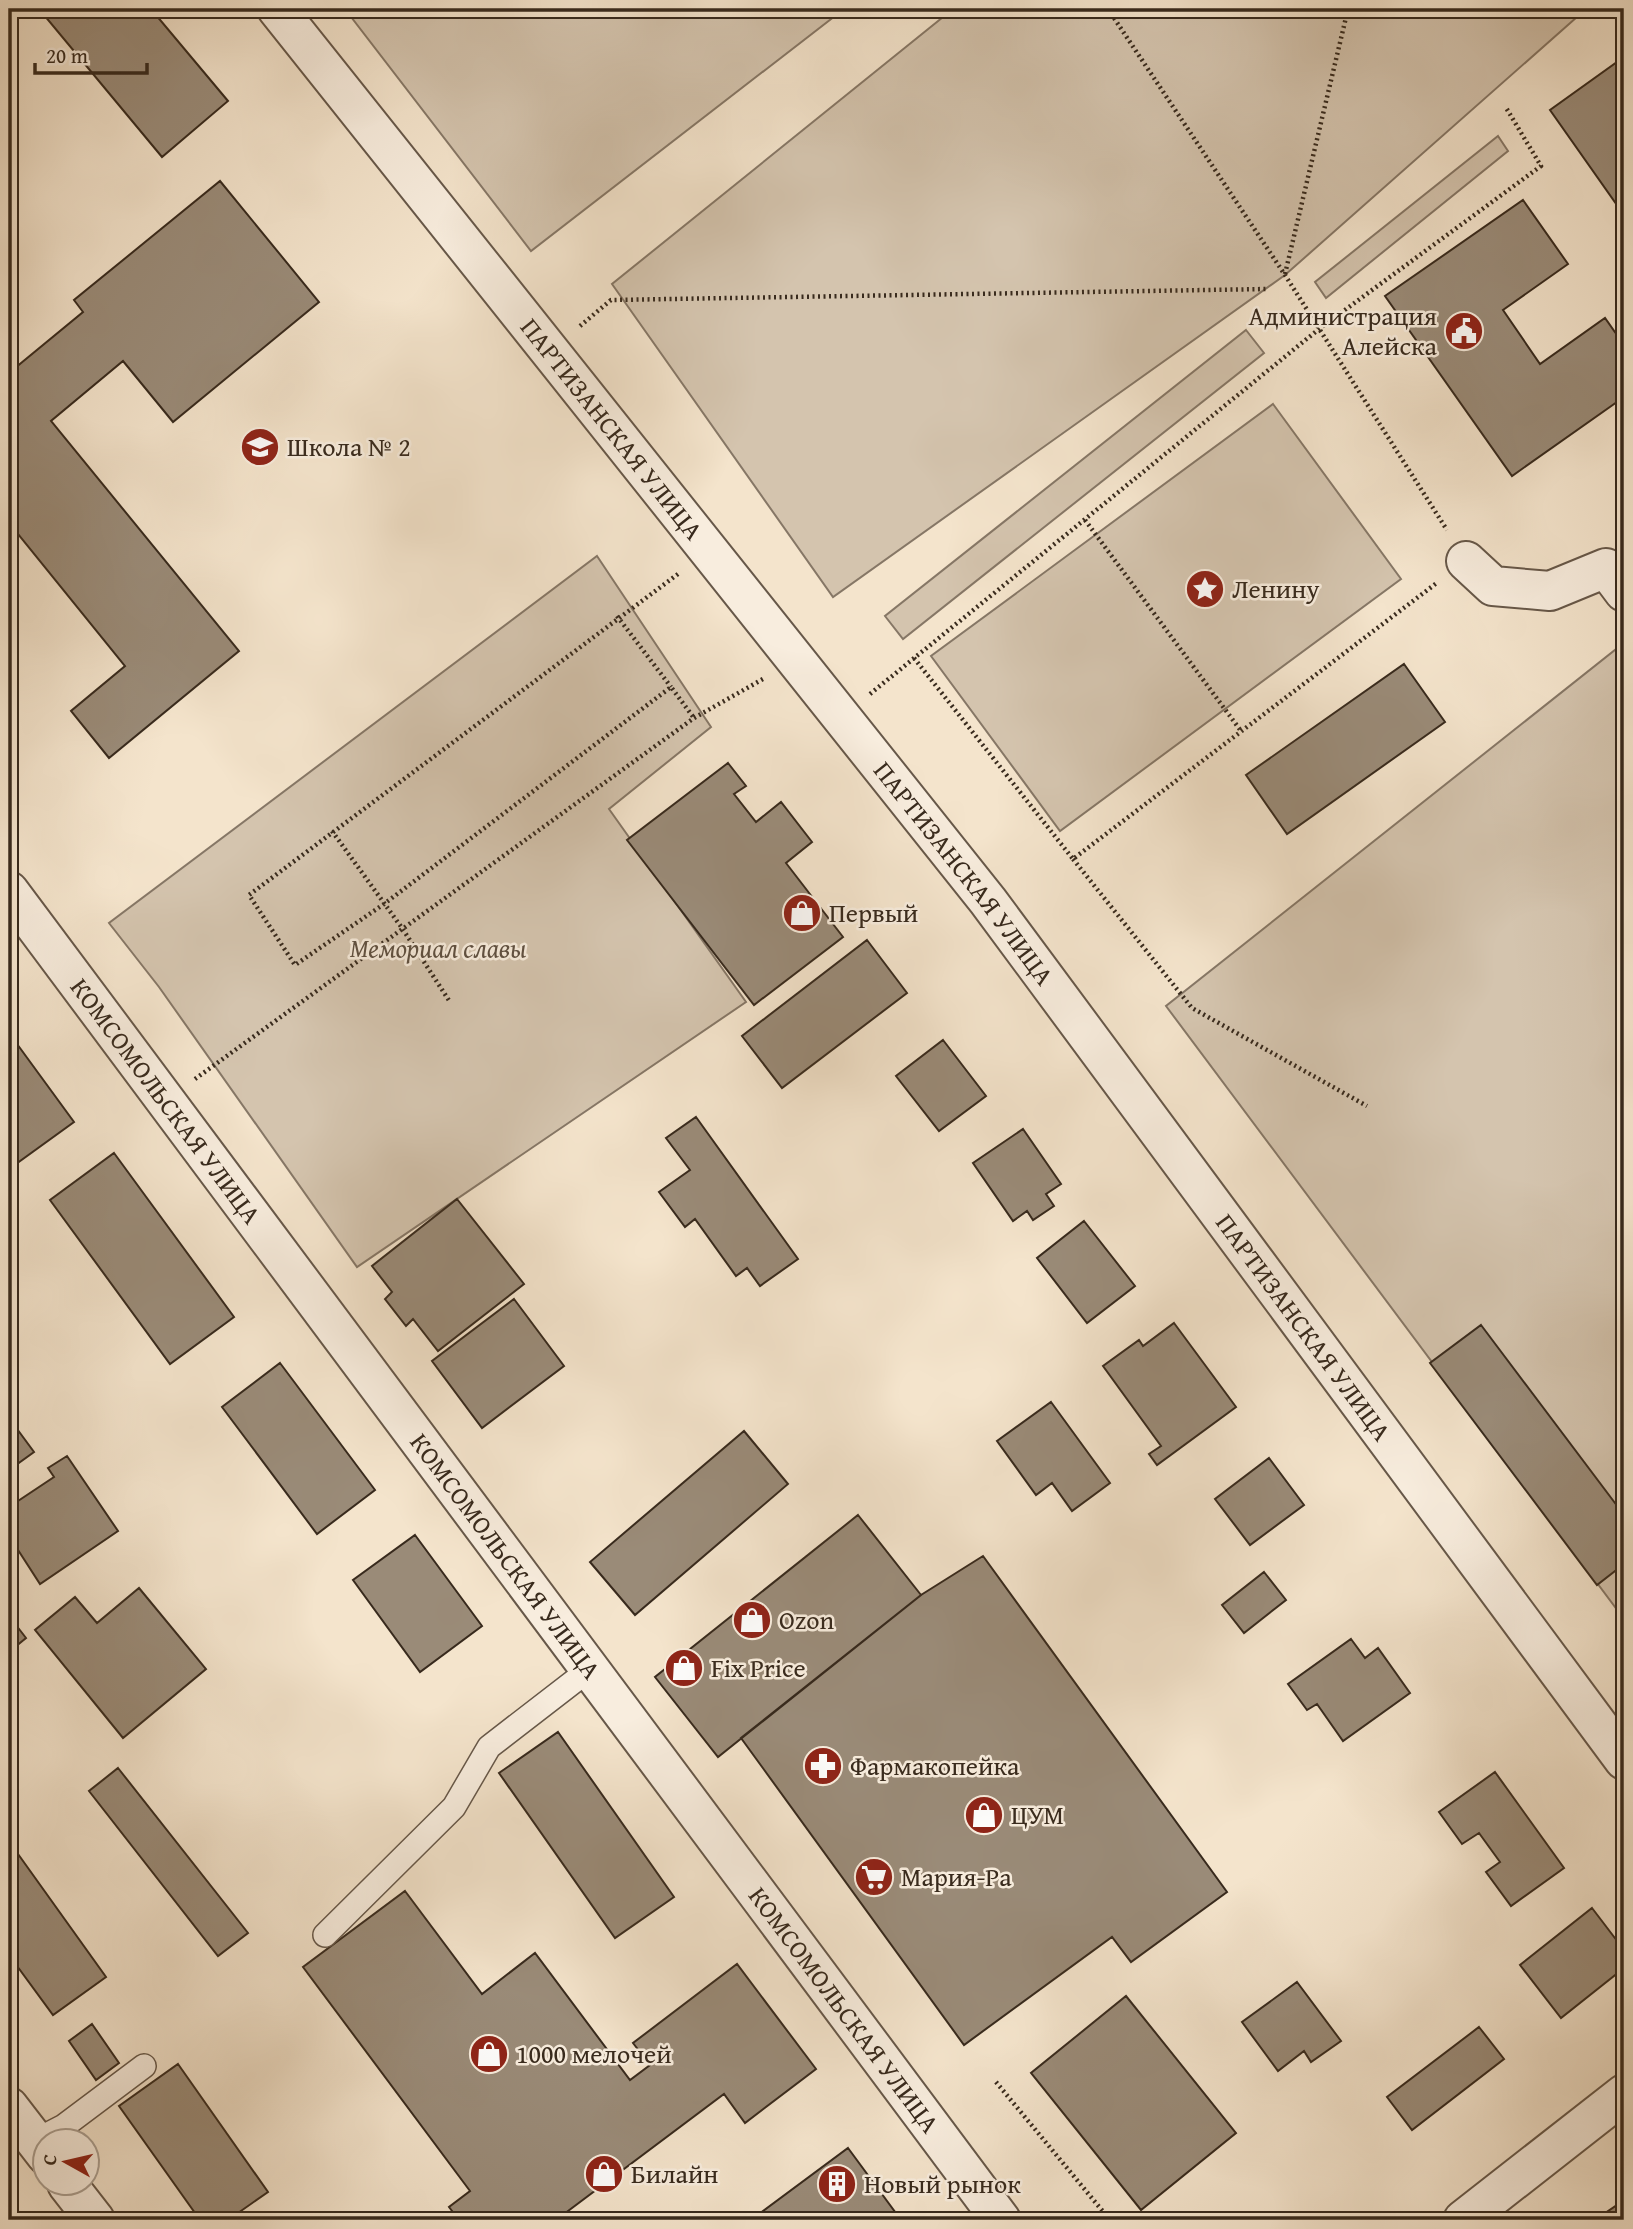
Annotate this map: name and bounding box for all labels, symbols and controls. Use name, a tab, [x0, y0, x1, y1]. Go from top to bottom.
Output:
scale bar	[35, 32, 147, 76]
text: 20 m	[46, 40, 88, 71]
place label: Администрация Алейска	[1249, 296, 1438, 365]
street label: ПАРТИЗАНСКАЯ УЛИЦА	[511, 309, 713, 548]
public building icon: Администрация Алейска	[1443, 310, 1485, 352]
school or university icon: Школа № 2	[239, 426, 281, 468]
place label: Школа № 2	[287, 427, 411, 466]
place icon: Ленину	[1184, 568, 1226, 610]
place label: Ленину	[1232, 569, 1320, 608]
street label: ПАРТИЗАНСКАЯ УЛИЦА	[865, 753, 1064, 993]
shop icon: Первый	[781, 892, 823, 934]
place label: Первый	[829, 893, 918, 932]
park label: Мемориал славы	[350, 928, 526, 967]
street label: КОМСОМОЛЬСКАЯ УЛИЦА	[61, 969, 271, 1232]
street label: ПАРТИЗАНСКАЯ УЛИЦА	[1207, 1205, 1401, 1449]
street label: КОМСОМОЛЬСКАЯ УЛИЦА	[401, 1424, 611, 1687]
shop icon: Ozon	[731, 1599, 773, 1641]
place label: Ozon	[779, 1600, 834, 1639]
shop icon: Fix Price	[663, 1647, 705, 1689]
place label: Fix Price	[711, 1648, 806, 1687]
pharmacy icon: Фармакопейка	[802, 1745, 844, 1787]
place label: Фармакопейка	[850, 1746, 1020, 1785]
shop icon: ЦУМ	[963, 1794, 1005, 1836]
place label: ЦУМ	[1011, 1795, 1064, 1834]
supermarket icon: Мария-Ра	[853, 1856, 895, 1898]
place label: Мария-Ра	[901, 1857, 1012, 1896]
street label: КОМСОМОЛЬСКАЯ УЛИЦА	[739, 1878, 950, 2141]
shop icon: 1000 мелочей	[468, 2033, 510, 2075]
place label: 1000 мелочей	[516, 2034, 672, 2073]
north arrow	[32, 2128, 102, 2198]
text: С	[35, 2152, 64, 2167]
shop icon: Билайн	[583, 2153, 625, 2195]
place label: Билайн	[631, 2154, 718, 2193]
building icon: Новый рынок	[816, 2163, 858, 2205]
place label: Новый рынок	[864, 2164, 1021, 2203]

